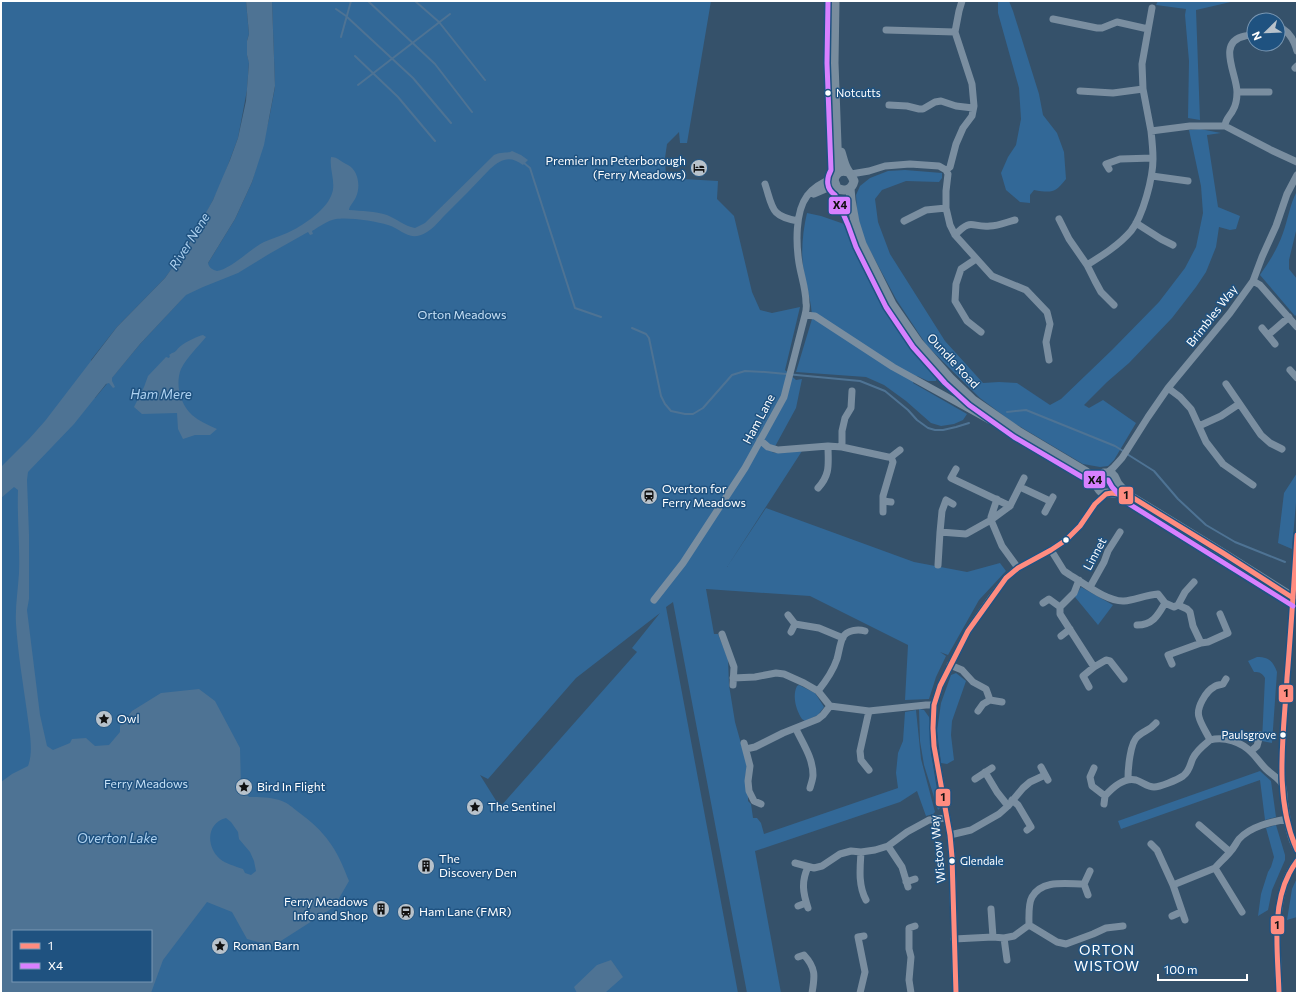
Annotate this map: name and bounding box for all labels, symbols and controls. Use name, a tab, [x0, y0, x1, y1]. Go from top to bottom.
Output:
north arrow	[1246, 12, 1286, 52]
text: N	[1249, 30, 1264, 42]
place label: Notcutts	[836, 86, 881, 99]
marker: Notcutts	[823, 88, 833, 98]
place label: Premier Inn Peterborough (Ferry Meadows)	[546, 153, 686, 181]
hotel icon: Premier Inn Peterborough (Ferry Meadows)	[689, 158, 709, 178]
line badge: X4	[828, 196, 851, 215]
text: X4	[833, 198, 847, 211]
water label: River Nene	[165, 209, 213, 272]
street label: Brimbles Way	[1183, 282, 1240, 349]
park label: Orton Meadows	[418, 307, 506, 321]
street label: Oundle Road	[925, 330, 983, 391]
water label: Ham Mere	[130, 386, 192, 402]
street label: Ham Lane	[739, 391, 777, 446]
line badge: X4	[1083, 470, 1106, 489]
text: X4	[1088, 473, 1102, 486]
place label: Overton for Ferry Meadows	[662, 481, 746, 509]
station icon: Overton for Ferry Meadows	[639, 486, 659, 506]
line badge: 1	[1118, 486, 1134, 505]
text: 1	[1124, 488, 1129, 501]
unlabelled marker	[1061, 535, 1071, 545]
street label: Linnet	[1080, 535, 1109, 572]
line badge: 1	[1278, 684, 1294, 703]
text: 1	[1284, 686, 1289, 699]
place icon: Owl	[94, 709, 114, 729]
place label: Owl	[117, 711, 139, 725]
place label: Paulsgrove	[1222, 728, 1276, 741]
marker: Paulsgrove	[1278, 730, 1288, 740]
park label: Ferry Meadows	[104, 776, 188, 790]
place icon: Bird In Flight	[234, 777, 254, 797]
place label: Bird In Flight	[257, 779, 326, 793]
line badge: 1	[935, 788, 951, 807]
text: 1	[941, 790, 946, 803]
place icon: The Sentinel	[465, 797, 485, 817]
place label: The Sentinel	[488, 799, 556, 813]
street label: Wistow Way	[926, 814, 948, 884]
water label: Overton Lake	[77, 830, 157, 846]
place label: The Discovery Den	[439, 851, 517, 879]
place label: Glendale	[960, 854, 1004, 867]
building icon: The Discovery Den	[416, 856, 436, 876]
marker: Glendale	[947, 856, 957, 866]
place label: Ferry Meadows Info and Shop	[284, 894, 368, 922]
building icon: Ferry Meadows Info and Shop	[371, 899, 391, 919]
station icon: Ham Lane (FMR)	[396, 902, 416, 922]
place label: Ham Lane (FMR)	[419, 904, 511, 918]
line badge: 1	[1270, 915, 1285, 935]
text: 1	[1275, 918, 1280, 931]
legend	[12, 930, 152, 982]
place icon: Roman Barn	[210, 936, 230, 956]
text: 1	[48, 938, 53, 952]
place label: Roman Barn	[233, 938, 299, 952]
district label: ORTON WISTOW	[1074, 941, 1140, 974]
scale bar	[1158, 956, 1247, 982]
text: X4	[48, 958, 63, 972]
text: 100 m	[1164, 962, 1198, 976]

